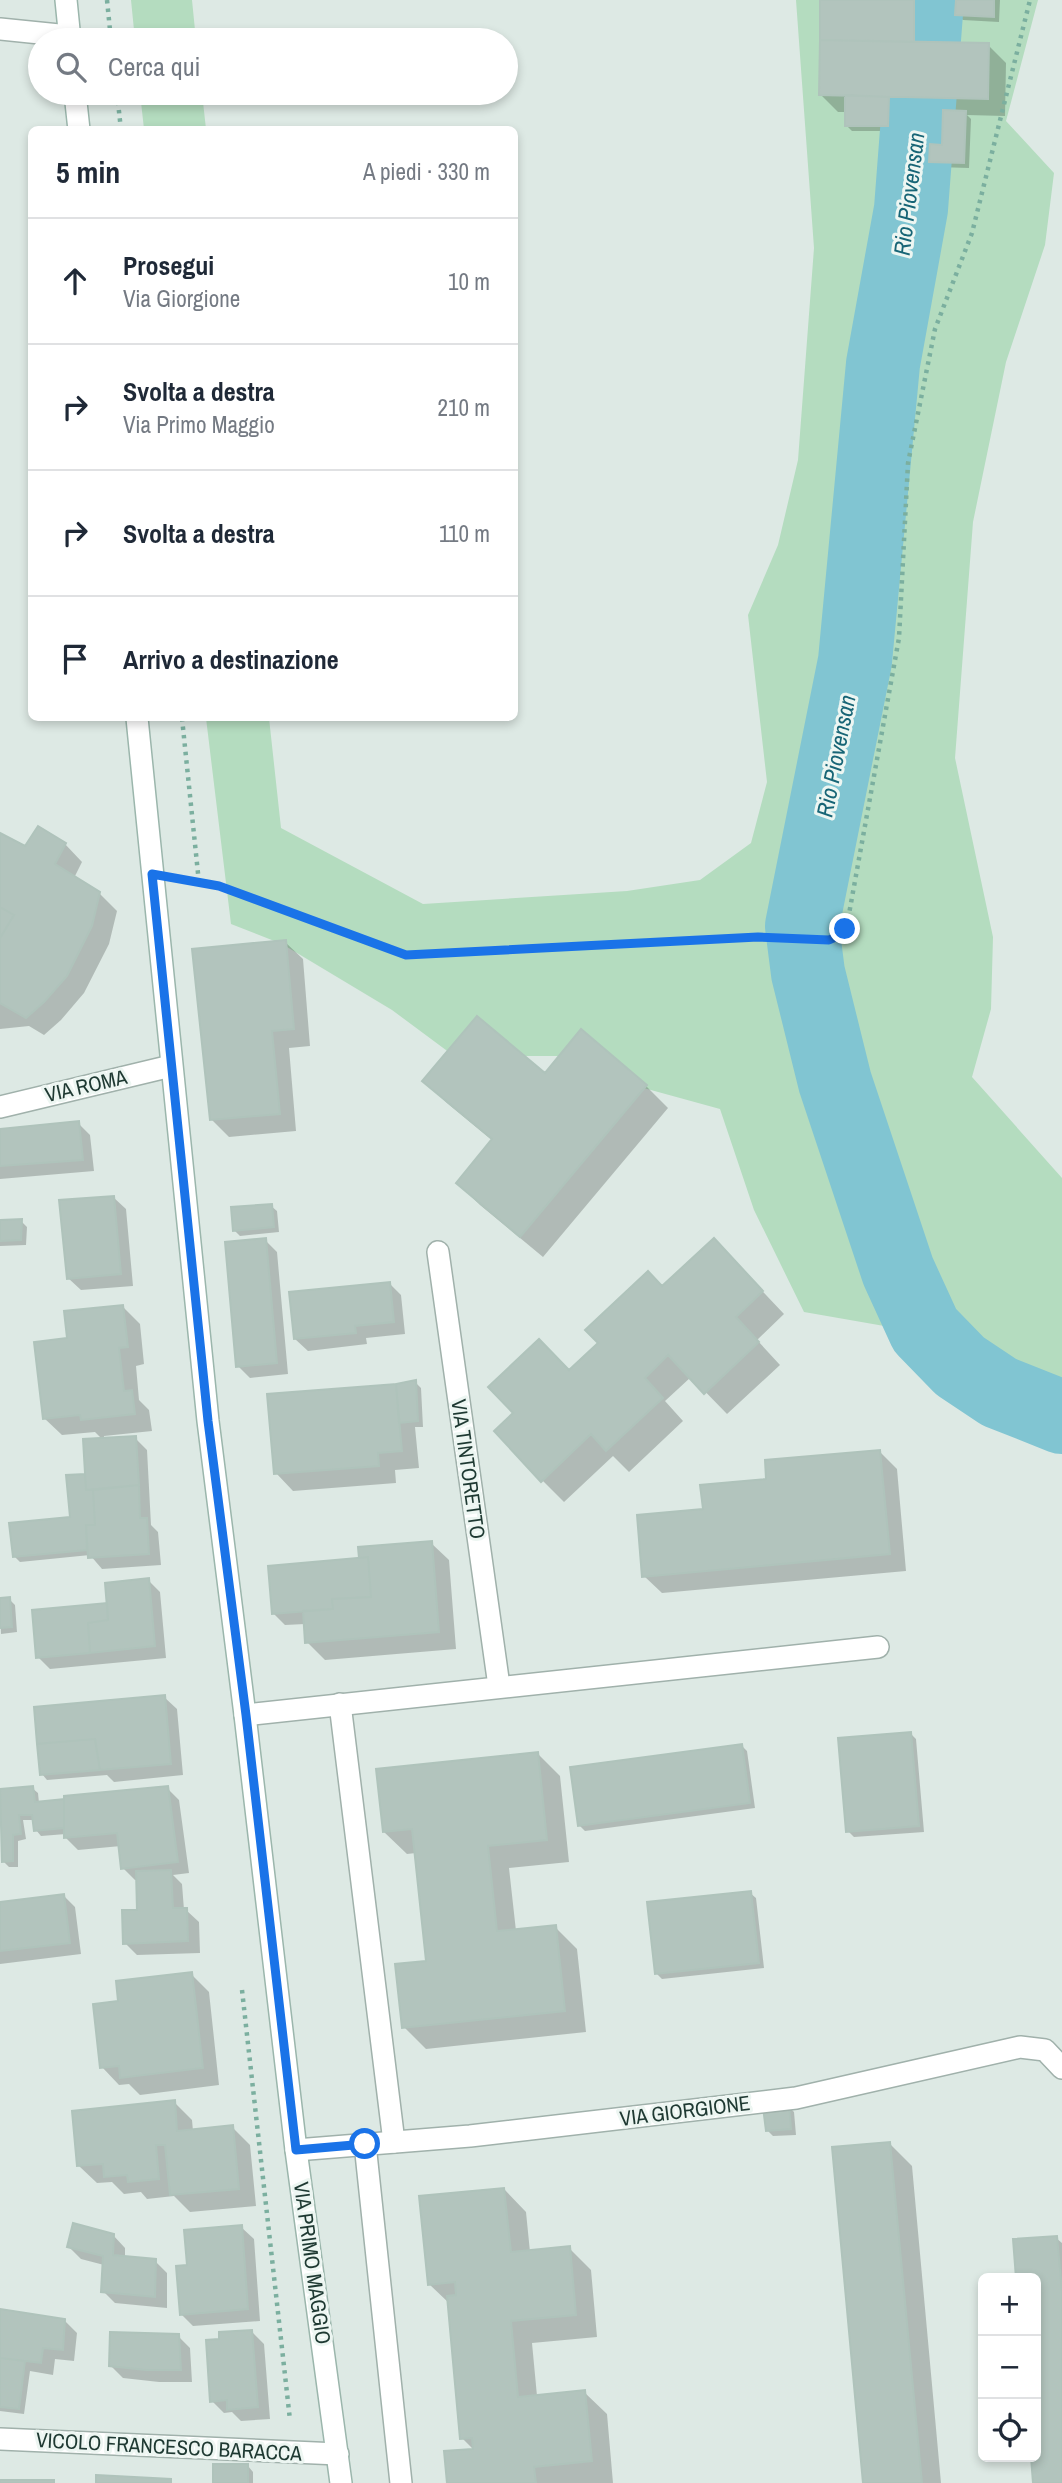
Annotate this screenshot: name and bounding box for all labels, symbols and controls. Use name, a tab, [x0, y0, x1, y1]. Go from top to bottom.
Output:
search box	[28, 28, 518, 105]
icon: search	[52, 48, 90, 86]
text: Cerca qui	[108, 49, 200, 84]
water label: Rio Piovensan	[886, 131, 931, 257]
text: 5 min	[56, 152, 120, 192]
text: A piedi · 330 m	[363, 156, 490, 187]
text: Prosegui	[123, 248, 214, 283]
icon: ahead	[56, 262, 94, 300]
text: 10 m	[448, 266, 490, 297]
text: Via Giorgione	[123, 283, 240, 314]
text: Svolta a destra	[123, 374, 275, 409]
icon: right	[56, 388, 94, 426]
text: 210 m	[438, 392, 490, 423]
text: Via Primo Maggio	[123, 409, 275, 440]
icon: right	[56, 514, 94, 552]
text: Svolta a destra	[123, 516, 275, 551]
text: 110 m	[439, 518, 490, 549]
icon: arrive	[56, 640, 94, 678]
text: Arrivo a destinazione	[123, 642, 339, 677]
water label: Rio Piovensan	[808, 692, 863, 820]
route end	[829, 913, 860, 944]
street label: VIA ROMA	[42, 1062, 130, 1109]
street label: VIA TINTORETTO	[444, 1397, 493, 1541]
street label: VIA GIORGIONE	[618, 2088, 752, 2133]
route start	[349, 2128, 380, 2159]
street label: VIA PRIMO MAGGIO	[287, 2180, 338, 2346]
map controls	[978, 2273, 1041, 2462]
button: +	[978, 2273, 1041, 2336]
button: −	[978, 2336, 1041, 2399]
button: locate	[978, 2399, 1041, 2462]
street label: VICOLO FRANCESCO BARACCA	[35, 2425, 303, 2468]

